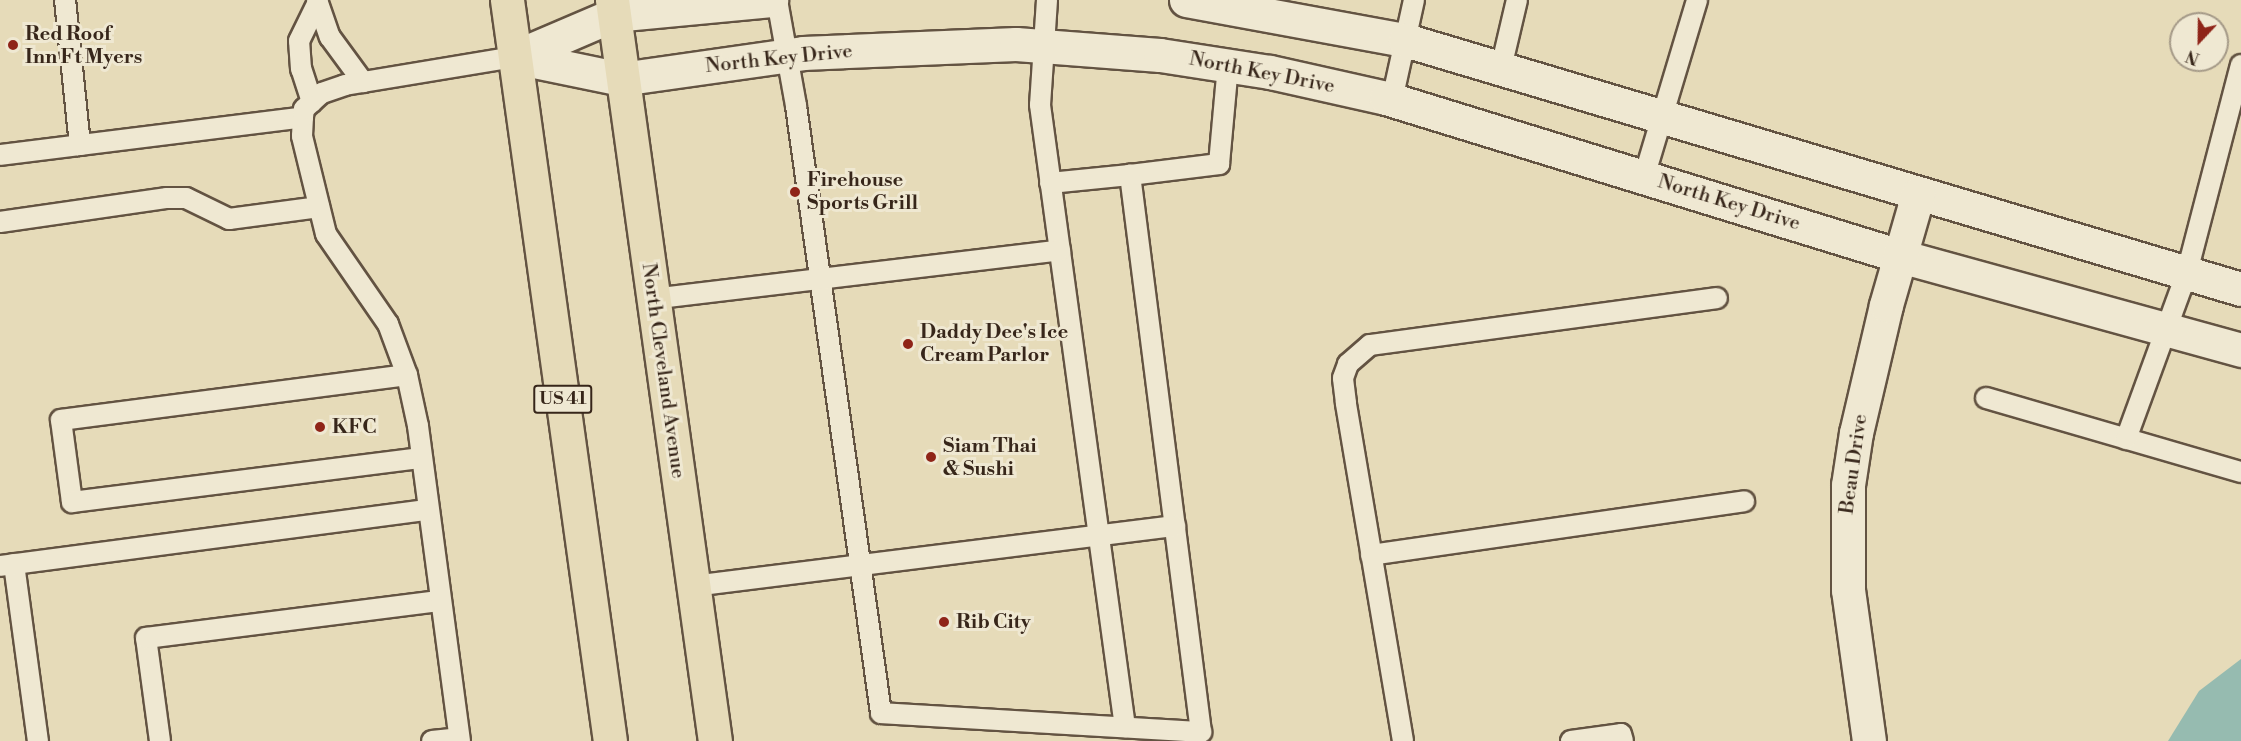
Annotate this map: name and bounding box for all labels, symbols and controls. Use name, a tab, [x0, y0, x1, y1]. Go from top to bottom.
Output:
north arrow	[2169, 12, 2229, 72]
place label: Red Roof Inn Ft Myers	[25, 22, 142, 69]
marker: Red Roof Inn Ft Myers	[6, 38, 20, 52]
street label: North Key Drive	[704, 39, 854, 79]
text: N	[2183, 45, 2203, 68]
street label: North Key Drive	[1187, 47, 1337, 99]
place label: Firehouse Sports Grill	[807, 168, 918, 215]
street label: North Key Drive	[1655, 170, 1803, 236]
marker: Firehouse Sports Grill	[788, 185, 802, 199]
street label: North Cleveland Avenue	[636, 262, 690, 480]
place label: Daddy Dee's Ice Cream Parlor	[920, 320, 1068, 367]
marker: Daddy Dee's Ice Cream Parlor	[901, 337, 915, 351]
road number: US 41	[533, 384, 593, 414]
street label: Beau Drive	[1835, 412, 1873, 516]
place label: KFC	[332, 415, 376, 439]
marker: KFC	[313, 420, 327, 434]
place label: Siam Thai & Sushi	[943, 434, 1037, 481]
marker: Siam Thai & Sushi	[924, 450, 938, 464]
place label: Rib City	[956, 610, 1031, 634]
marker: Rib City	[937, 615, 951, 629]

